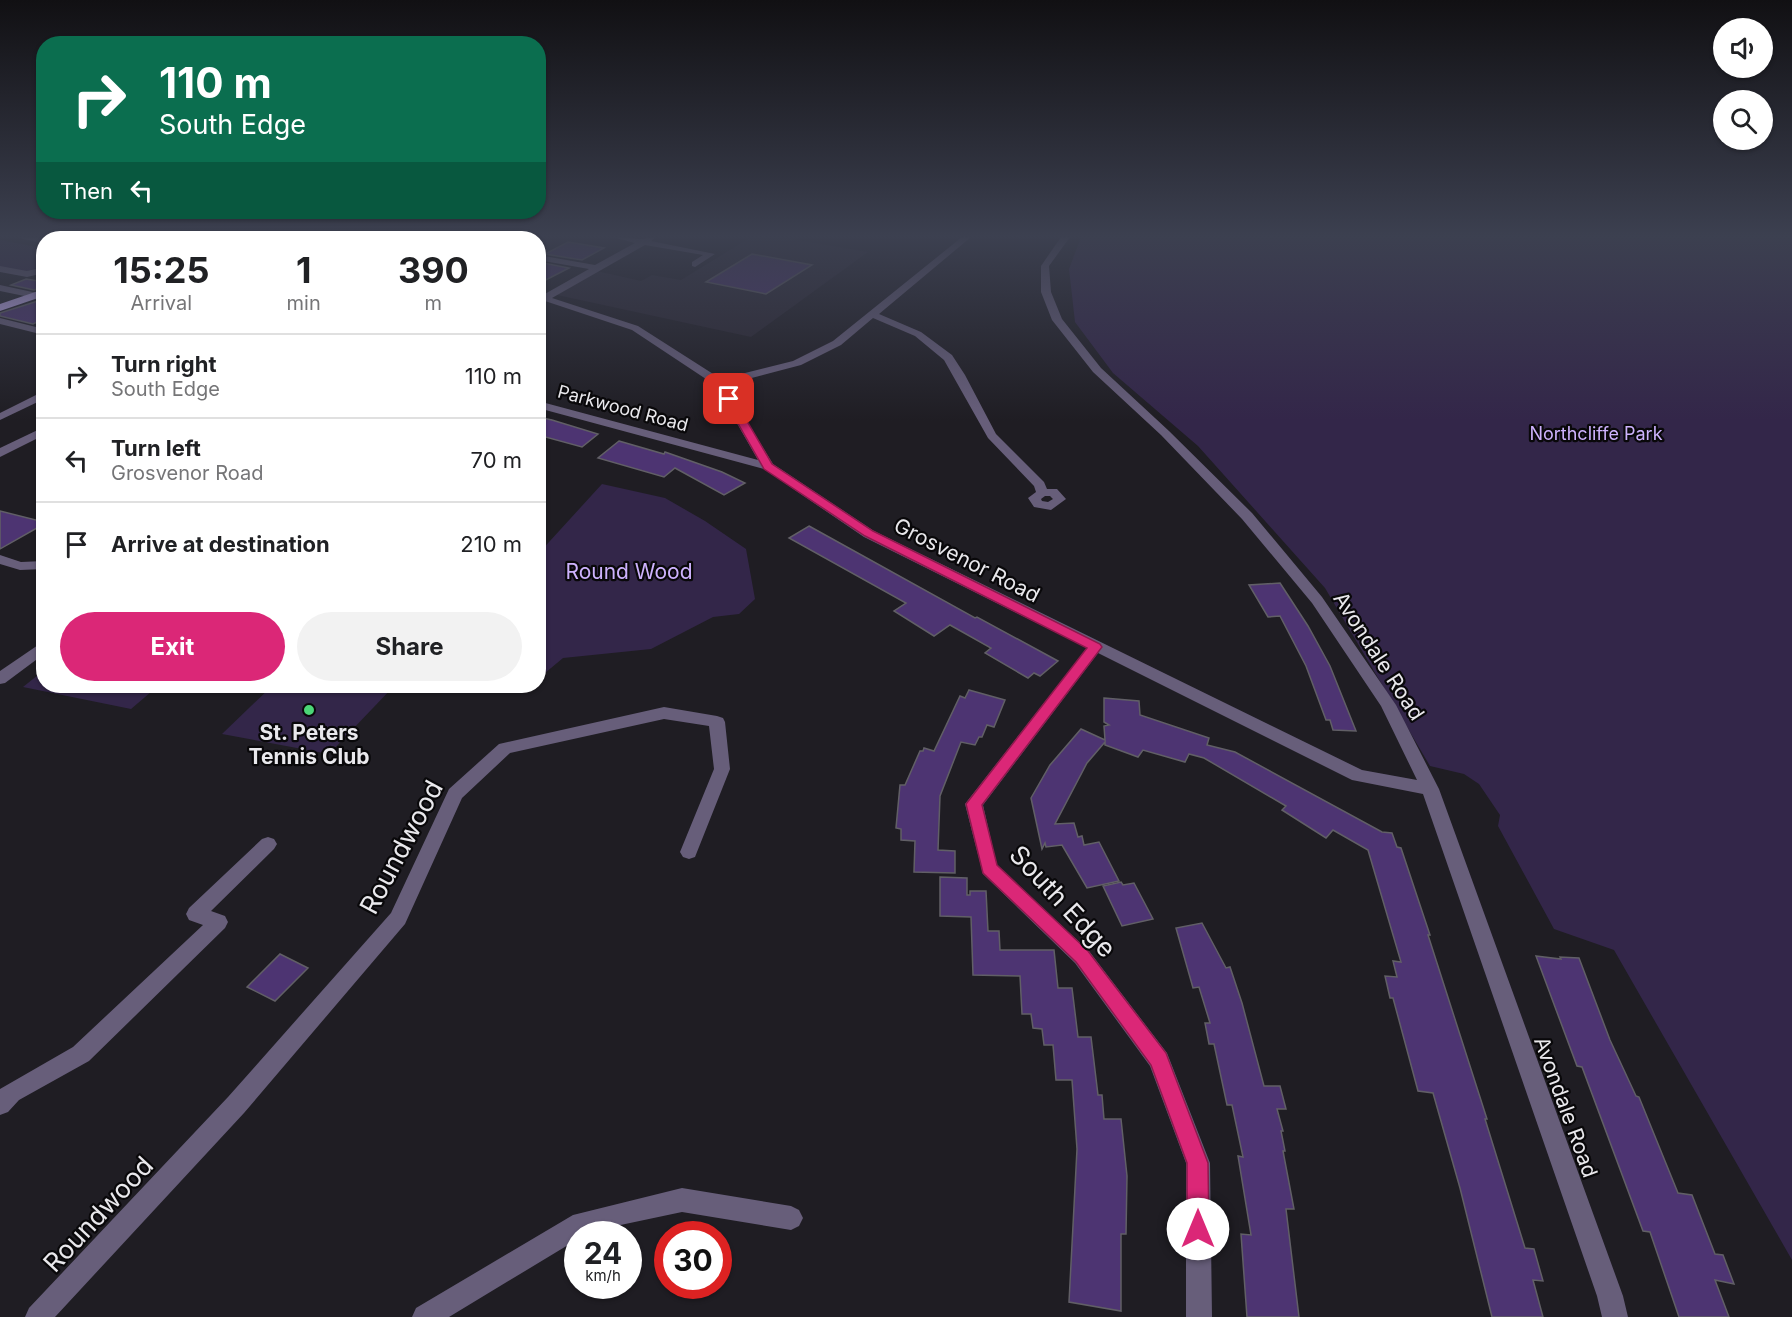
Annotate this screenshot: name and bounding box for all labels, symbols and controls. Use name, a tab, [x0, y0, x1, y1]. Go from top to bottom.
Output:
map controls	[1713, 18, 1773, 150]
button: sound	[1713, 18, 1773, 78]
text: 110 m	[159, 57, 272, 108]
icon: right	[60, 60, 138, 138]
button: search	[1713, 90, 1773, 150]
text: South Edge	[159, 108, 306, 141]
icon: left	[125, 174, 158, 207]
text: Then	[60, 178, 113, 204]
text: 15:25	[113, 248, 209, 292]
text: 1	[296, 248, 311, 292]
text: 390	[398, 248, 469, 292]
text: Arrival	[131, 291, 192, 315]
text: min	[287, 291, 321, 315]
text: m	[425, 291, 442, 315]
text: Turn right	[111, 351, 217, 377]
icon: right	[60, 360, 93, 393]
text: 110 m	[465, 363, 522, 389]
pin	[703, 373, 754, 424]
text: South Edge	[111, 377, 220, 401]
street label: Parkwood Road	[556, 381, 690, 435]
icon: arrive	[712, 382, 745, 415]
park label: Northcliffe Park	[1529, 423, 1663, 444]
text: Turn left	[111, 435, 201, 461]
icon: left	[60, 444, 93, 477]
text: 70 m	[471, 447, 522, 473]
text: Grosvenor Road	[111, 461, 263, 485]
street label: Grosvenor Road	[890, 513, 1044, 607]
icon: arrive	[60, 528, 93, 561]
text: Arrive at destination	[111, 531, 330, 557]
text: 210 m	[460, 531, 522, 557]
park label: Round Wood	[565, 559, 693, 584]
street label: Avondale Road	[1328, 587, 1430, 725]
button: Exit	[60, 612, 285, 681]
button: Share	[297, 612, 522, 681]
marker: St. Peters Tennis Club	[302, 703, 316, 717]
place label: St. Peters Tennis Club	[249, 720, 370, 769]
street label: Roundwood	[353, 775, 449, 919]
street label: South Edge	[1003, 839, 1123, 963]
street label: Avondale Road	[1529, 1033, 1603, 1181]
street label: Roundwood	[37, 1150, 159, 1278]
position arrow	[1166, 1197, 1230, 1261]
speed limit sign: 30	[654, 1221, 732, 1299]
text: 24	[584, 1235, 622, 1271]
text: km/h	[585, 1266, 621, 1285]

